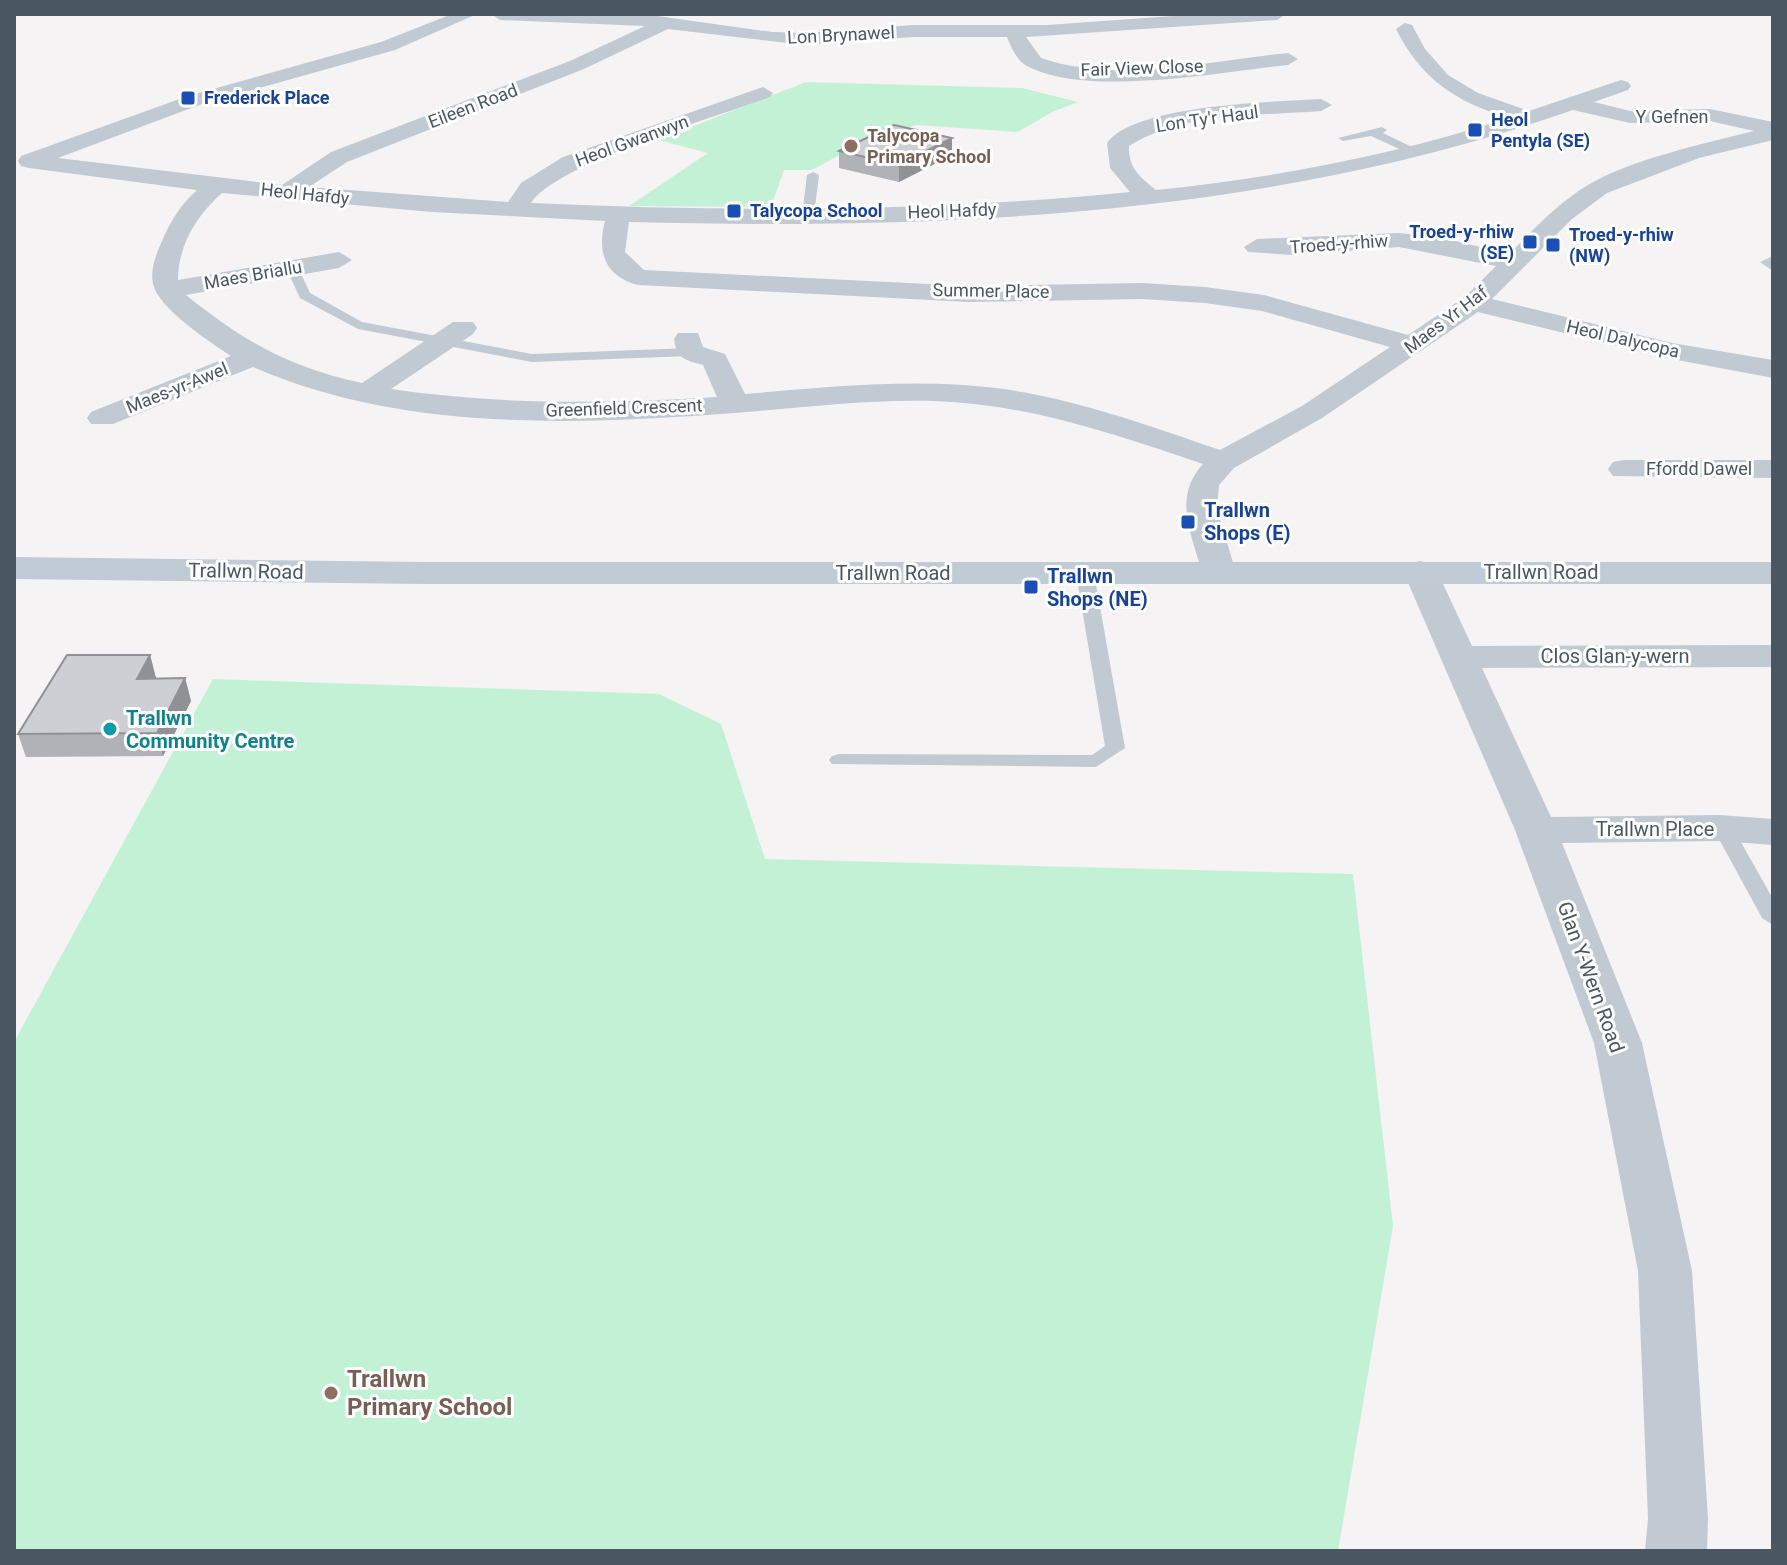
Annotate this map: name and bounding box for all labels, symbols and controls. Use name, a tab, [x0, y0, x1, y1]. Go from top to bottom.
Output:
street label: Lon Brynawel	[787, 21, 895, 48]
street label: Fair View Close	[1080, 55, 1204, 80]
street label: Eileen Road	[425, 79, 520, 132]
place label: Frederick Place	[204, 87, 330, 108]
marker: Frederick Place	[179, 89, 197, 107]
street label: Lon Ty'r Haul	[1154, 101, 1260, 136]
street label: Y Gefnen	[1636, 106, 1708, 127]
place label: Heol Pentyla (SE)	[1491, 109, 1590, 152]
street label: Heol Gwanwyn	[572, 110, 691, 171]
marker: Heol Pentyla (SE)	[1466, 121, 1484, 139]
place label: Talycopa Primary School	[867, 125, 991, 167]
marker: Talycopa Primary School	[842, 137, 860, 155]
street label: Heol Hafdy	[260, 178, 351, 209]
street label: Heol Hafdy	[907, 198, 997, 223]
place label: Talycopa School	[750, 200, 883, 221]
marker: Talycopa School	[725, 202, 743, 220]
place label: Troed-y-rhiw (SE)	[1409, 221, 1514, 264]
place label: Troed-y-rhiw (NW)	[1569, 224, 1674, 267]
street label: Troed-y-rhiw	[1289, 230, 1389, 257]
marker: Troed-y-rhiw (SE)	[1521, 233, 1539, 251]
marker: Troed-y-rhiw (NW)	[1544, 236, 1562, 254]
street label: Maes Briallu	[202, 256, 303, 293]
street label: Summer Place	[932, 279, 1050, 302]
street label: Maes Yr Haf	[1400, 281, 1492, 358]
street label: Heol Dalycopa	[1564, 315, 1682, 362]
street label: Maes-yr-Awel	[123, 358, 231, 417]
street label: Greenfield Crescent	[545, 394, 703, 421]
street label: Ffordd Dawel	[1646, 458, 1752, 479]
place label: Trallwn Shops (E)	[1204, 498, 1291, 545]
marker: Trallwn Shops (E)	[1179, 513, 1197, 531]
street label: Trallwn Road	[188, 558, 304, 584]
street label: Trallwn Road	[1483, 560, 1599, 584]
street label: Trallwn Road	[835, 561, 951, 585]
place label: Trallwn Shops (NE)	[1047, 564, 1148, 611]
marker: Trallwn Shops (NE)	[1022, 578, 1040, 596]
street label: Clos Glan-y-wern	[1541, 644, 1689, 668]
place label: Trallwn Community Centre	[126, 706, 295, 753]
marker: Trallwn Community Centre	[101, 720, 119, 738]
street label: Trallwn Place	[1596, 817, 1714, 841]
street label: Glan Y-Wern Road	[1553, 898, 1629, 1056]
place label: Trallwn Primary School	[347, 1365, 512, 1421]
marker: Trallwn Primary School	[322, 1384, 340, 1402]

